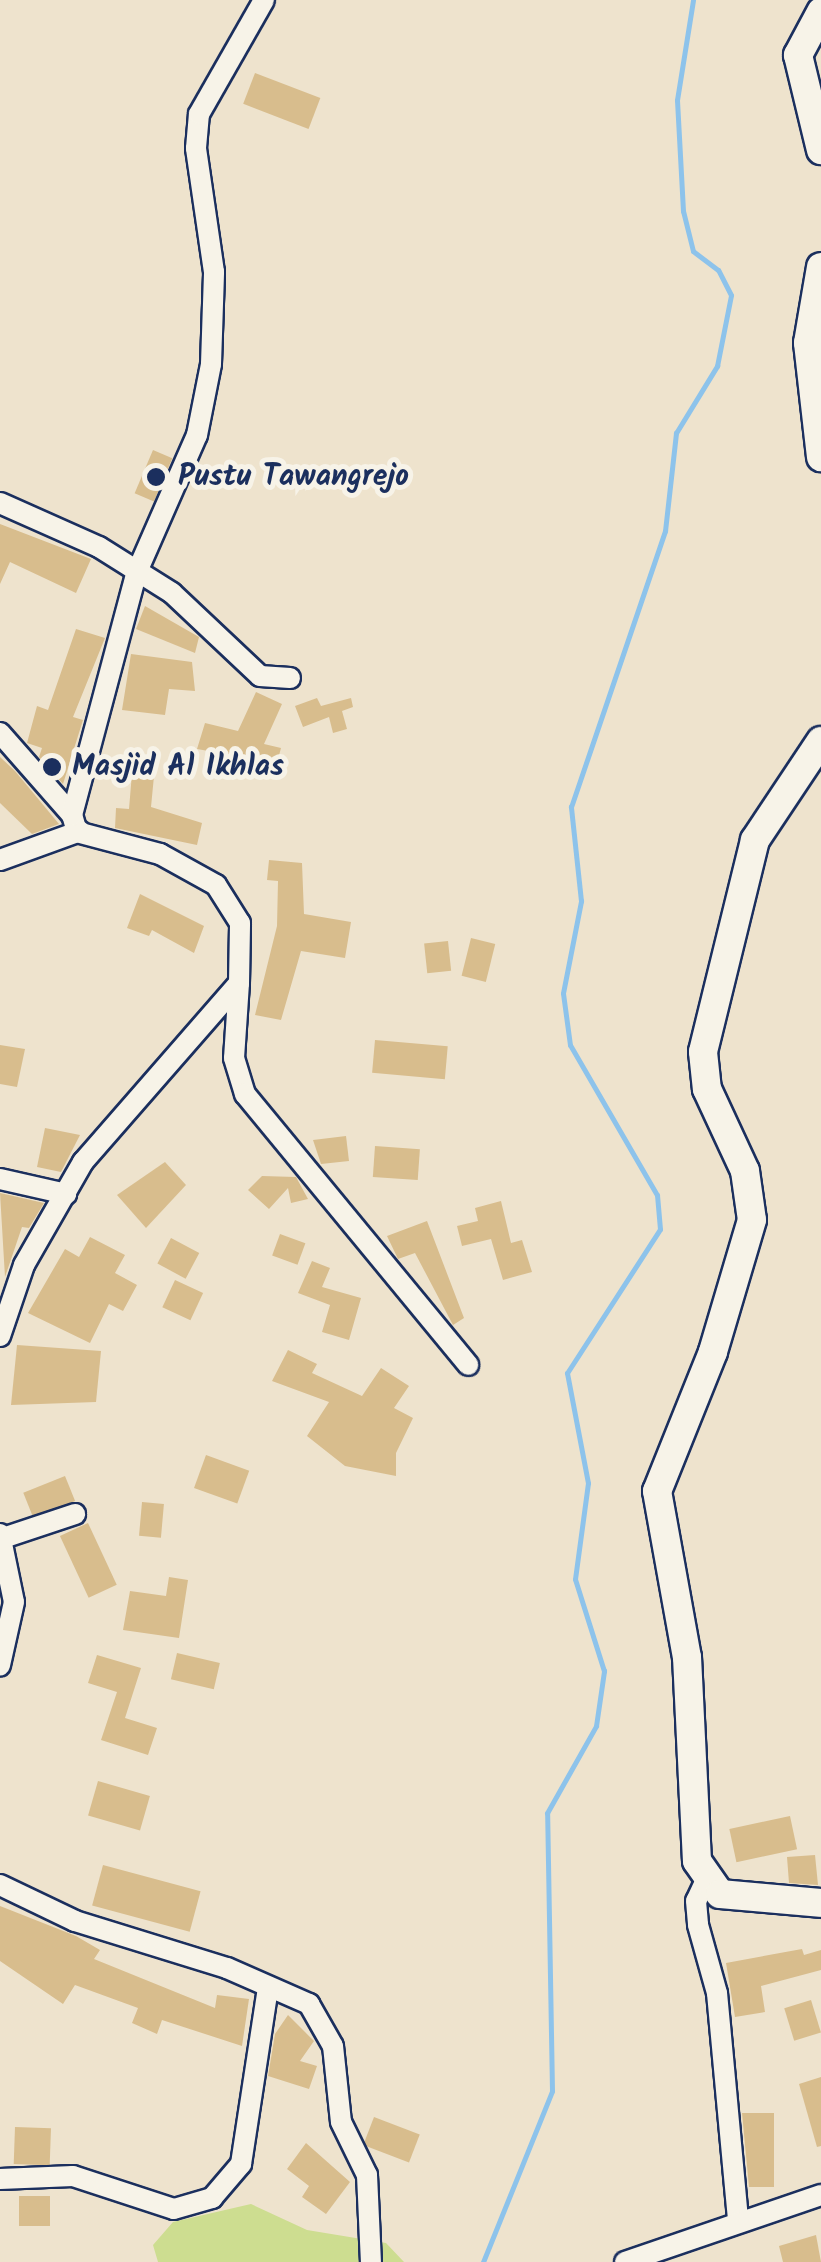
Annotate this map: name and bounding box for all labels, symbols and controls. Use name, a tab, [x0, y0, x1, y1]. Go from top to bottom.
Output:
place label: Pustu Tawangrejo	[178, 459, 409, 495]
marker: Pustu Tawangrejo	[143, 464, 169, 490]
place label: Masjid Al Ikhlas	[72, 749, 284, 785]
marker: Masjid Al Ikhlas	[41, 756, 63, 778]

